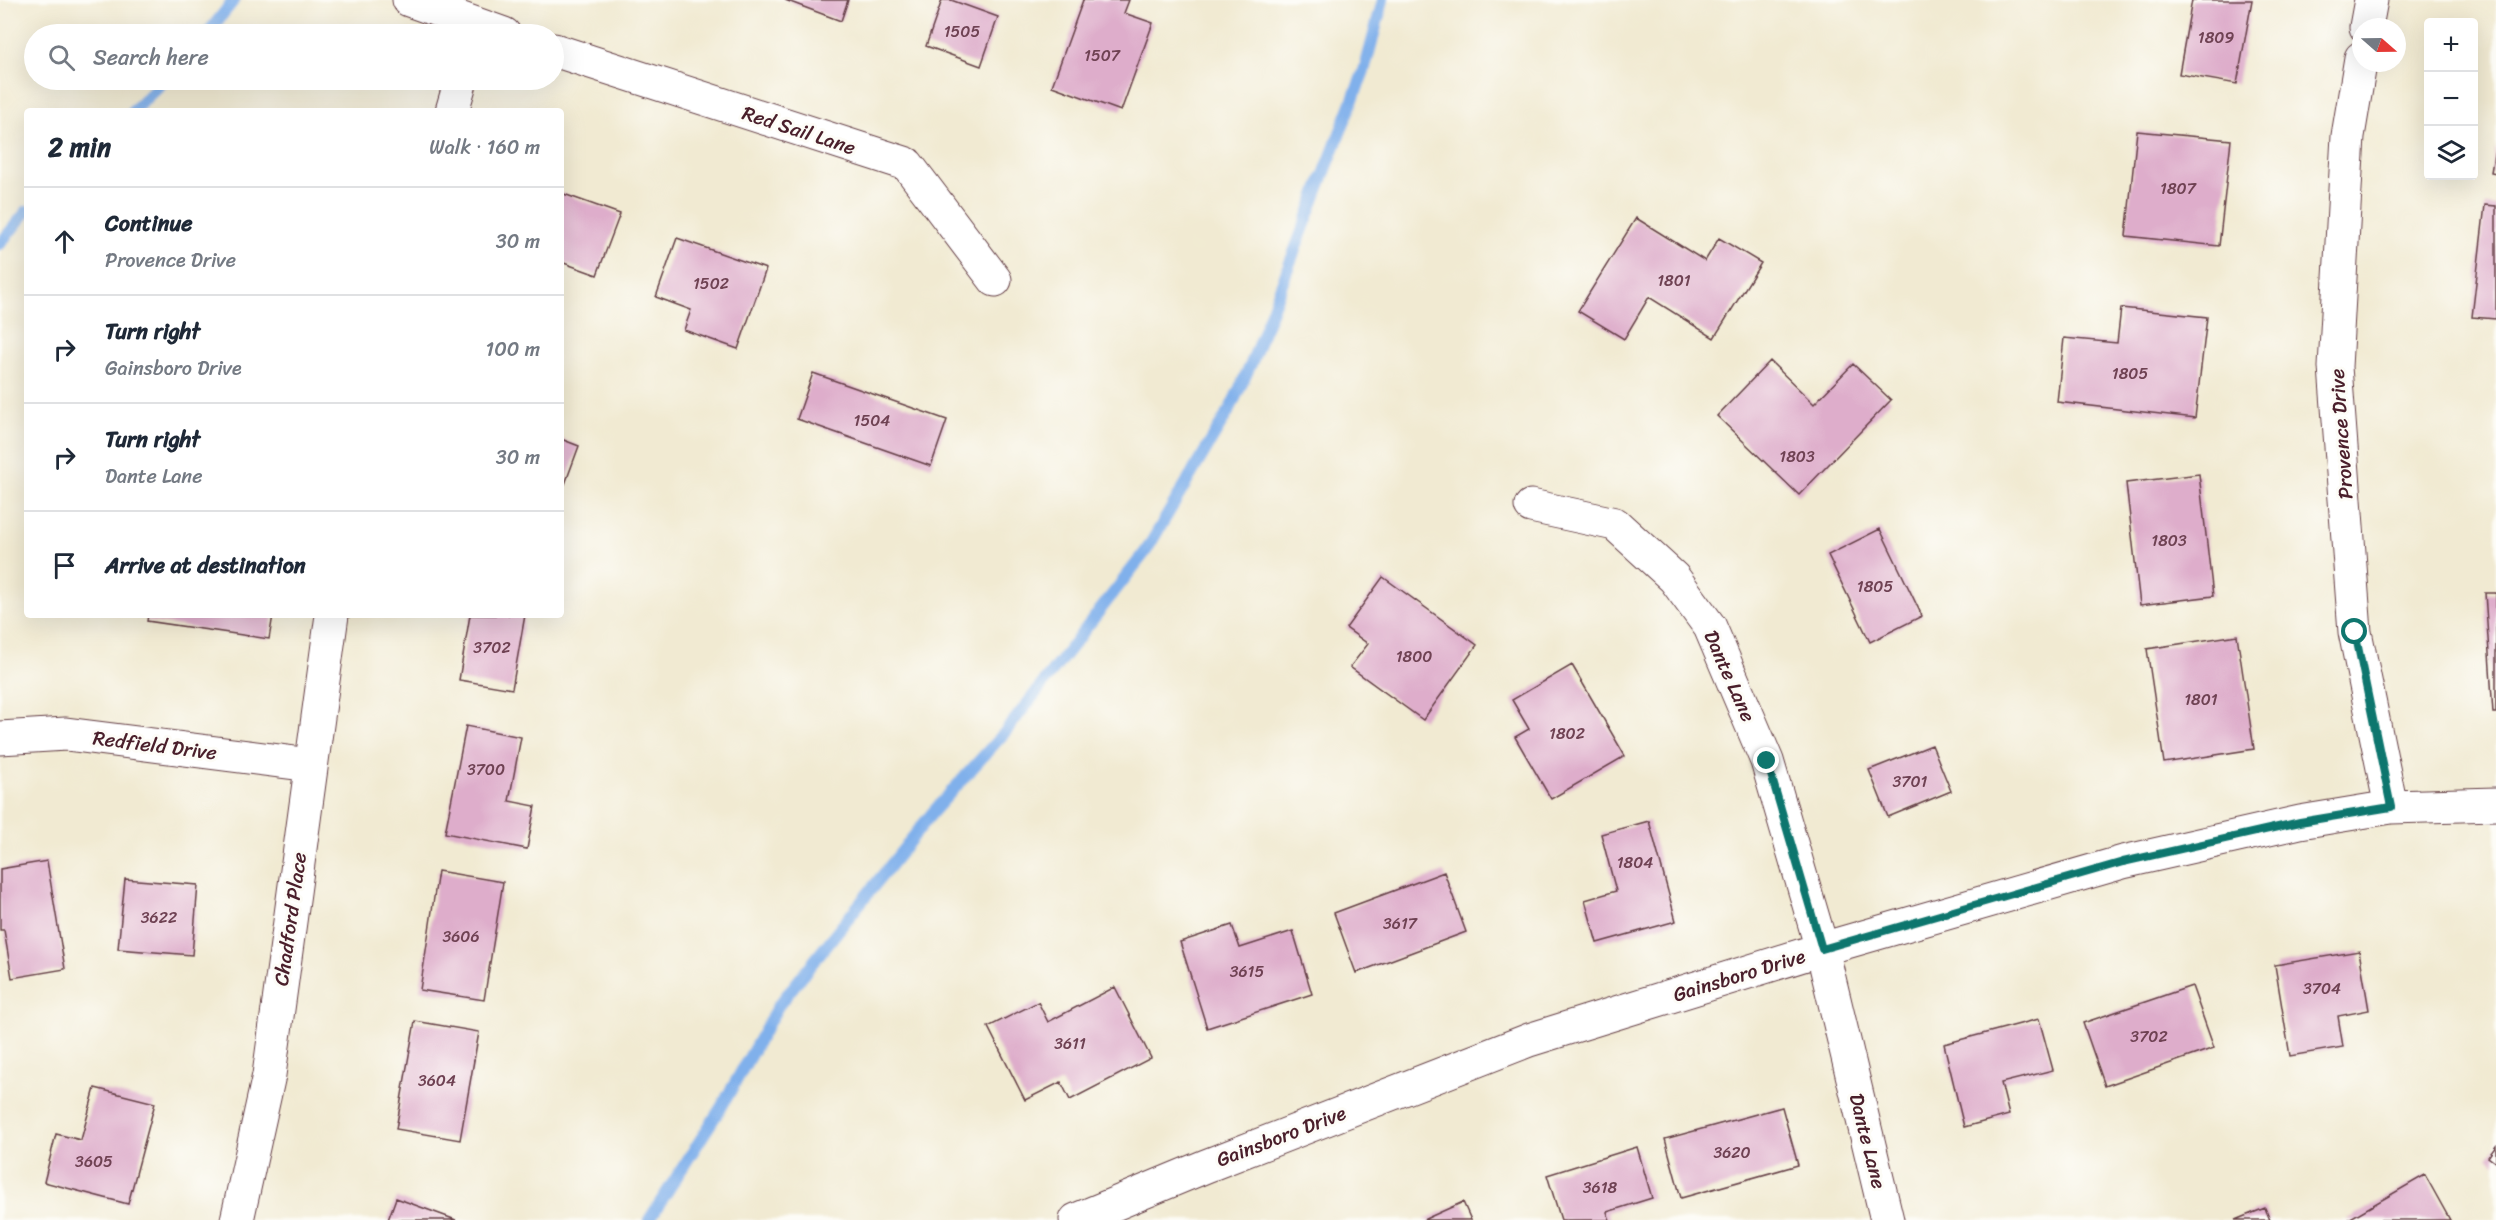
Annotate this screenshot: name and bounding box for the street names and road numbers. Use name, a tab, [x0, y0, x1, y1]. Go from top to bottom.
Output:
street label: Red Sail Lane	[738, 96, 860, 165]
street label: Provence Drive	[2319, 367, 2364, 501]
street label: Dante Lane	[1694, 625, 1765, 728]
street label: Redfield Drive	[91, 721, 219, 770]
street label: Chadford Place	[264, 850, 317, 988]
street label: Gainsboro Drive	[1669, 939, 1810, 1012]
street label: Dante Lane	[1839, 1090, 1896, 1193]
street label: Gainsboro Drive	[1211, 1095, 1352, 1177]

